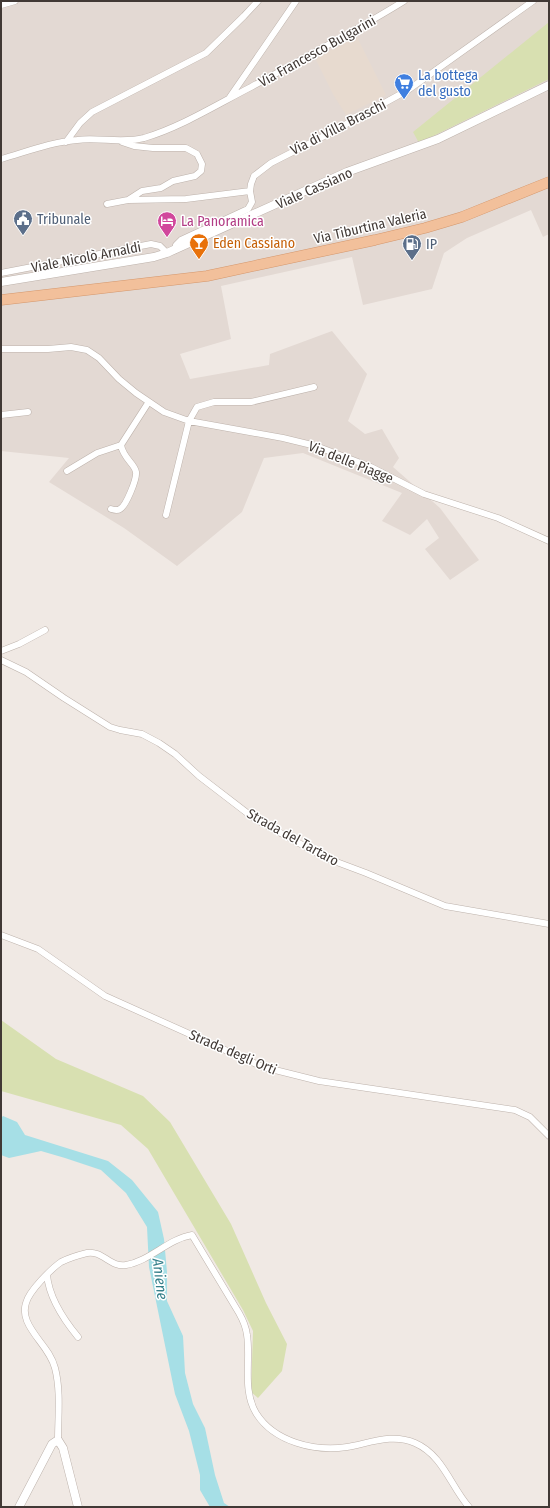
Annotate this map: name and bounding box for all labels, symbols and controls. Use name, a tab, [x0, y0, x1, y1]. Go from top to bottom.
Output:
street label: Via Francesco Bulgarini	[256, 12, 379, 91]
place label: La bottega del gusto	[418, 67, 478, 100]
supermarket icon: La bottega del gusto	[393, 72, 415, 100]
street label: Via di Villa Braschi	[288, 96, 389, 159]
street label: Viale Cassiano	[273, 164, 355, 213]
street label: Via Tiburtina Valeria	[312, 205, 428, 248]
public building icon: Tribunale	[12, 208, 34, 236]
hotel icon: La Panoramica	[156, 210, 178, 238]
place label: Tribunale	[37, 211, 91, 228]
place label: La Panoramica	[181, 213, 264, 230]
bar icon: Eden Cassiano	[188, 232, 210, 260]
fuel station icon: IP	[401, 233, 423, 261]
place label: Eden Cassiano	[213, 235, 295, 252]
place label: IP	[426, 236, 437, 253]
street label: Viale Nicolò Arnaldi	[30, 238, 142, 276]
street label: Via delle Piagge	[306, 438, 396, 487]
street label: Strada del Tartaro	[244, 805, 342, 870]
street label: Strada degli Orti	[186, 1026, 279, 1079]
water label: Aniene	[148, 1256, 171, 1301]

